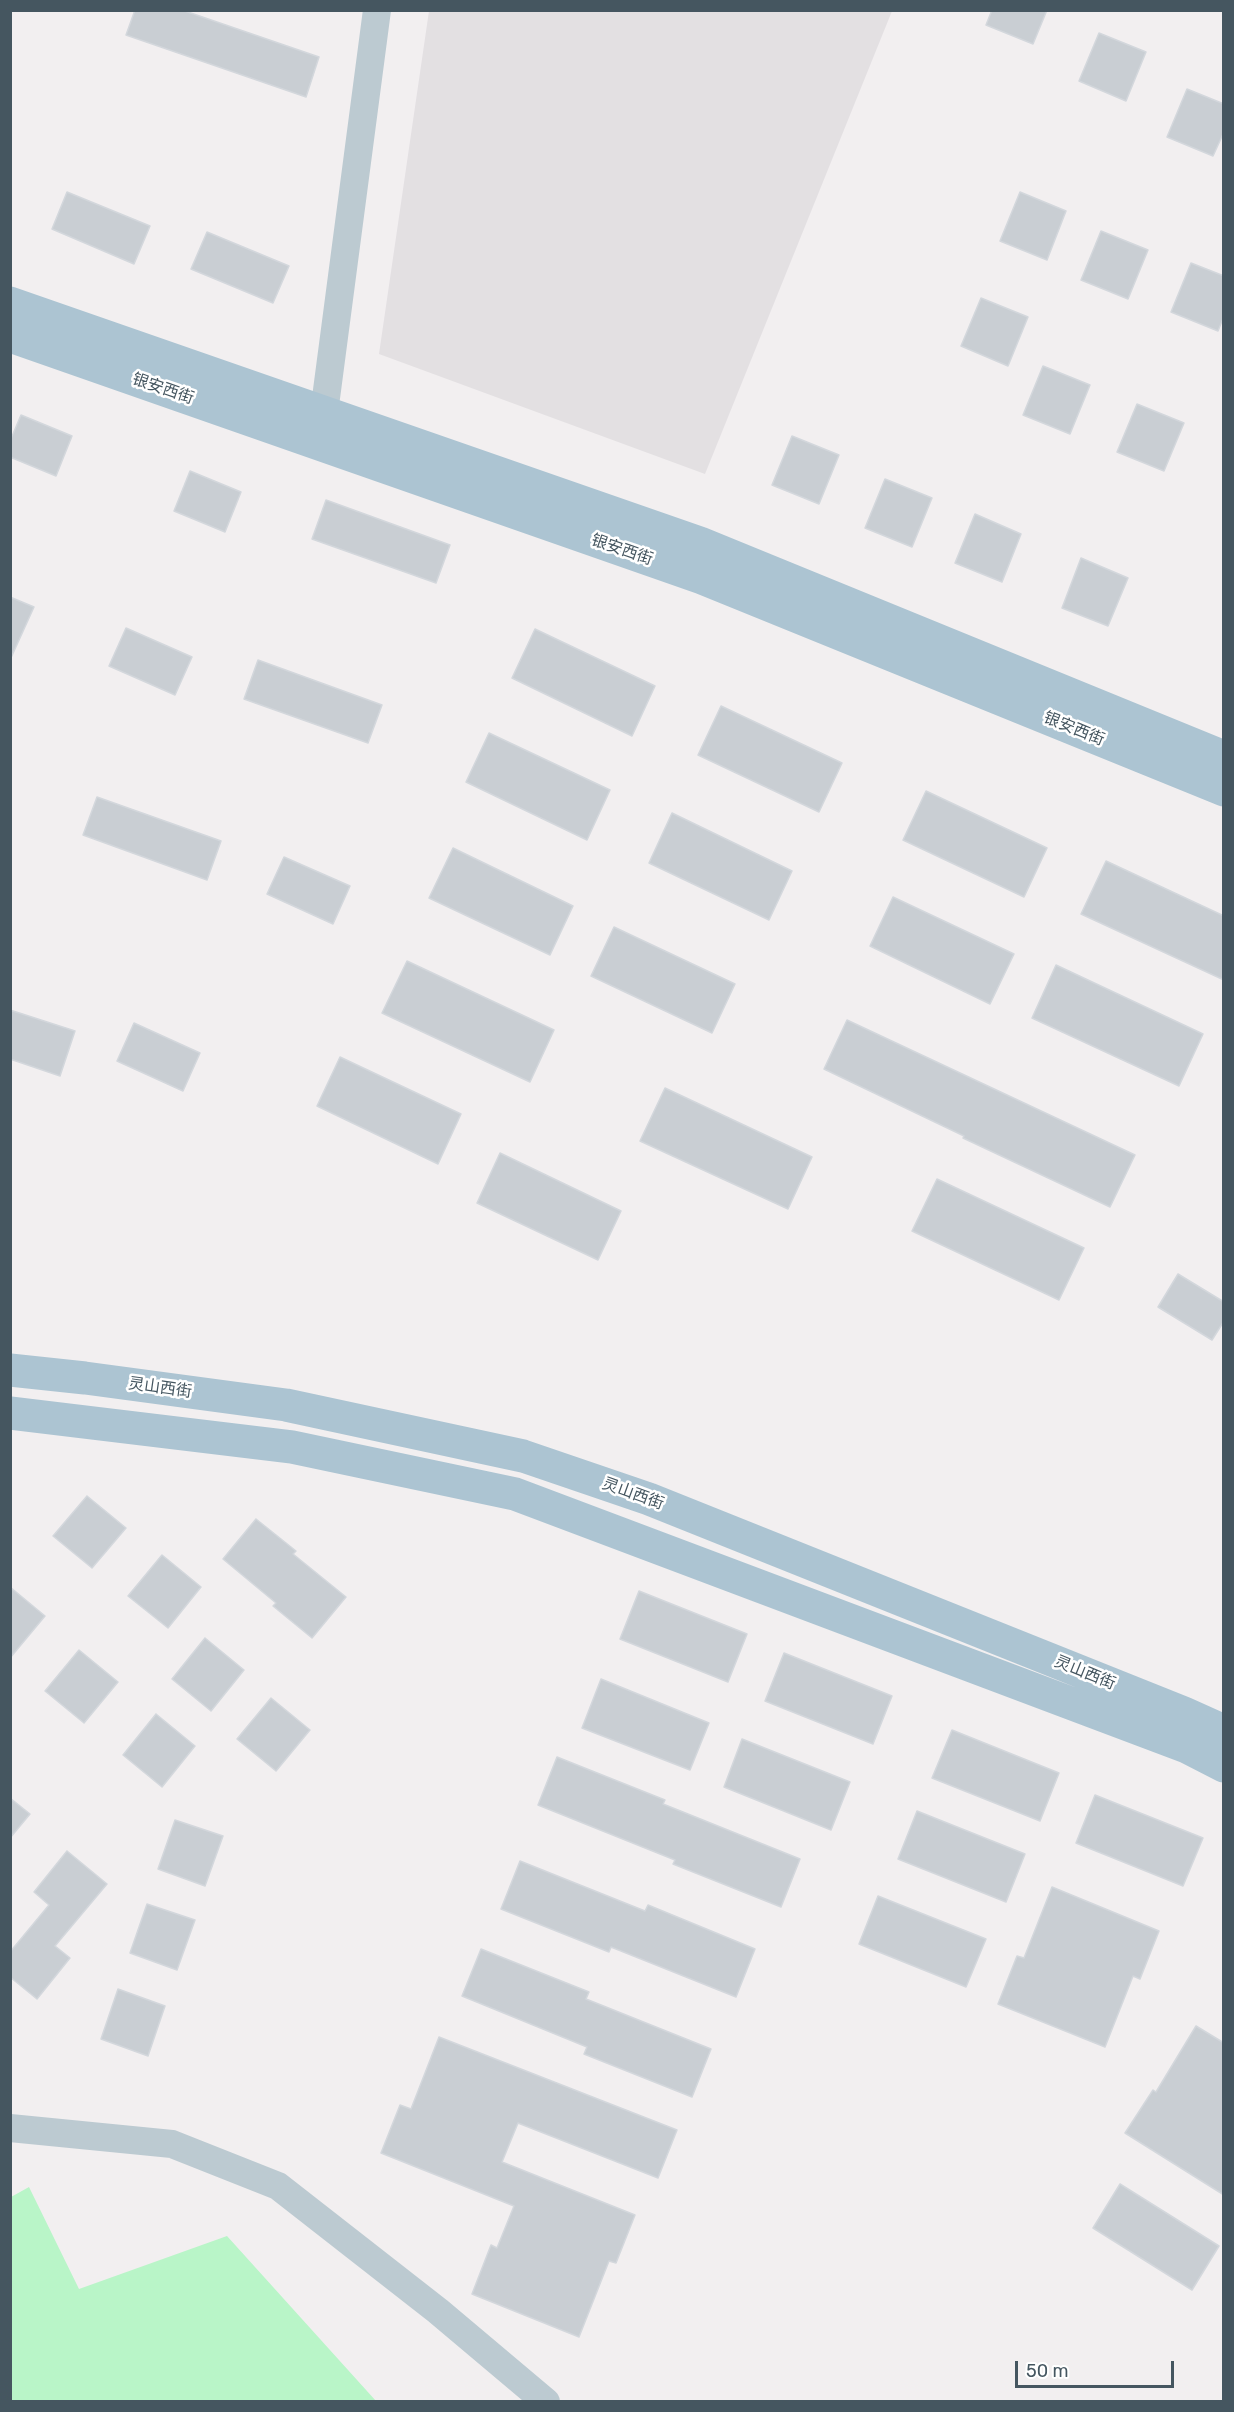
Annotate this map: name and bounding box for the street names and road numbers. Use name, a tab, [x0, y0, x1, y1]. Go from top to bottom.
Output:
street label: 银安西街	[130, 370, 196, 408]
street label: 银安西街	[589, 531, 655, 569]
street label: 银安西街	[1041, 708, 1107, 750]
street label: 灵山西街	[127, 1374, 193, 1402]
street label: 灵山西街	[600, 1474, 666, 1514]
street label: 灵山西街	[1052, 1652, 1118, 1694]

